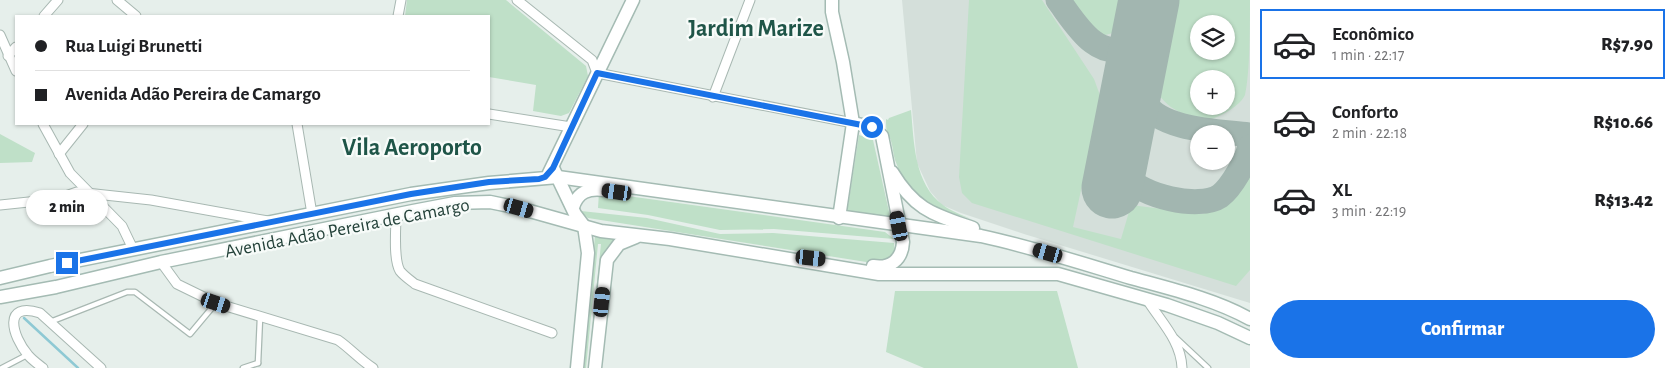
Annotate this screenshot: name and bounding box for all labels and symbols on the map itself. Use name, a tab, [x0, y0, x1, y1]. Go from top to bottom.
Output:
district label: Jardim Marize	[688, 17, 824, 41]
route start	[861, 116, 883, 138]
district label: Vila Aeroporto	[342, 136, 482, 160]
car	[601, 182, 632, 202]
callout: 2 min	[26, 190, 108, 226]
street label: Avenida Adão Pereira de Camargo	[223, 195, 471, 262]
car	[502, 197, 535, 219]
car	[888, 210, 909, 242]
car	[1031, 242, 1064, 264]
car	[795, 249, 826, 267]
route end	[56, 252, 78, 274]
car	[592, 286, 611, 318]
car	[199, 291, 232, 315]

